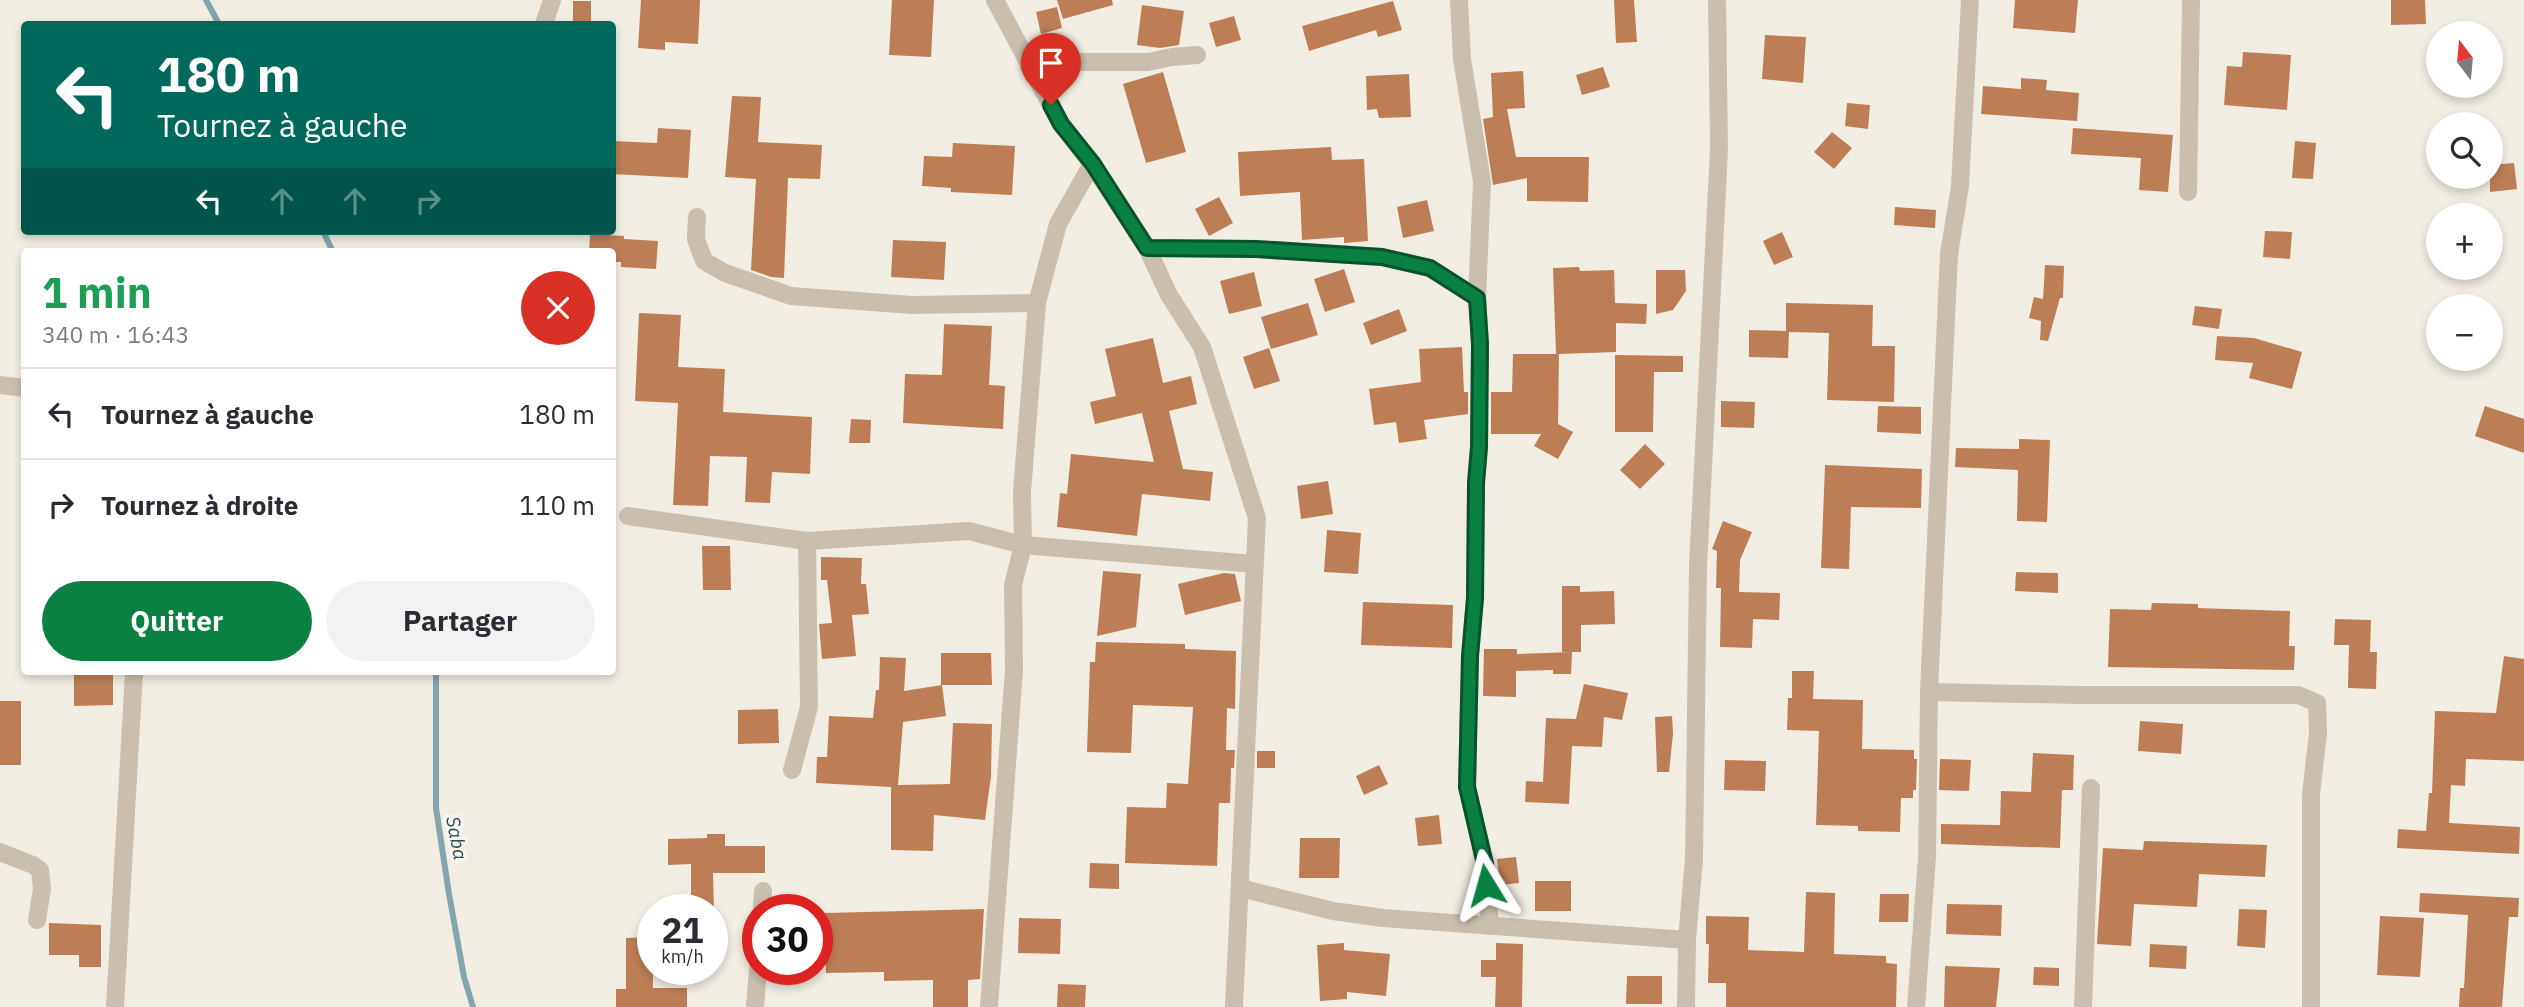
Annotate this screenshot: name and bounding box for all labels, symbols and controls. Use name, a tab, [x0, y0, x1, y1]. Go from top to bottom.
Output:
north arrow	[2426, 21, 2502, 98]
map controls	[2426, 21, 2503, 371]
pin	[1021, 33, 1081, 105]
text: 180 m	[157, 42, 301, 105]
icon: arrive	[1032, 44, 1070, 82]
icon: left	[42, 49, 133, 140]
text: Tournez à gauche	[157, 104, 408, 146]
button: search	[2426, 112, 2503, 189]
icon: left	[190, 182, 228, 220]
icon: ahead	[263, 182, 301, 220]
icon: ahead	[336, 182, 374, 220]
icon: right	[409, 182, 447, 220]
button: +	[2426, 203, 2503, 280]
text: 1 min	[42, 265, 152, 320]
button: close	[521, 271, 595, 345]
button: −	[2426, 294, 2503, 371]
text: 340 m · 16:43	[42, 319, 189, 349]
icon: left	[42, 395, 80, 433]
text: Tournez à gauche	[101, 397, 314, 431]
text: 180 m	[519, 397, 595, 431]
icon: right	[42, 486, 80, 524]
text: Tournez à droite	[101, 488, 298, 522]
text: 110 m	[519, 488, 595, 522]
button: Quitter	[42, 581, 312, 661]
button: Partager	[326, 581, 595, 661]
water label: Saba	[441, 814, 473, 862]
position arrow	[1449, 848, 1523, 922]
speed limit sign: 30	[742, 894, 833, 985]
text: 21	[661, 907, 704, 953]
text: km/h	[661, 945, 704, 968]

